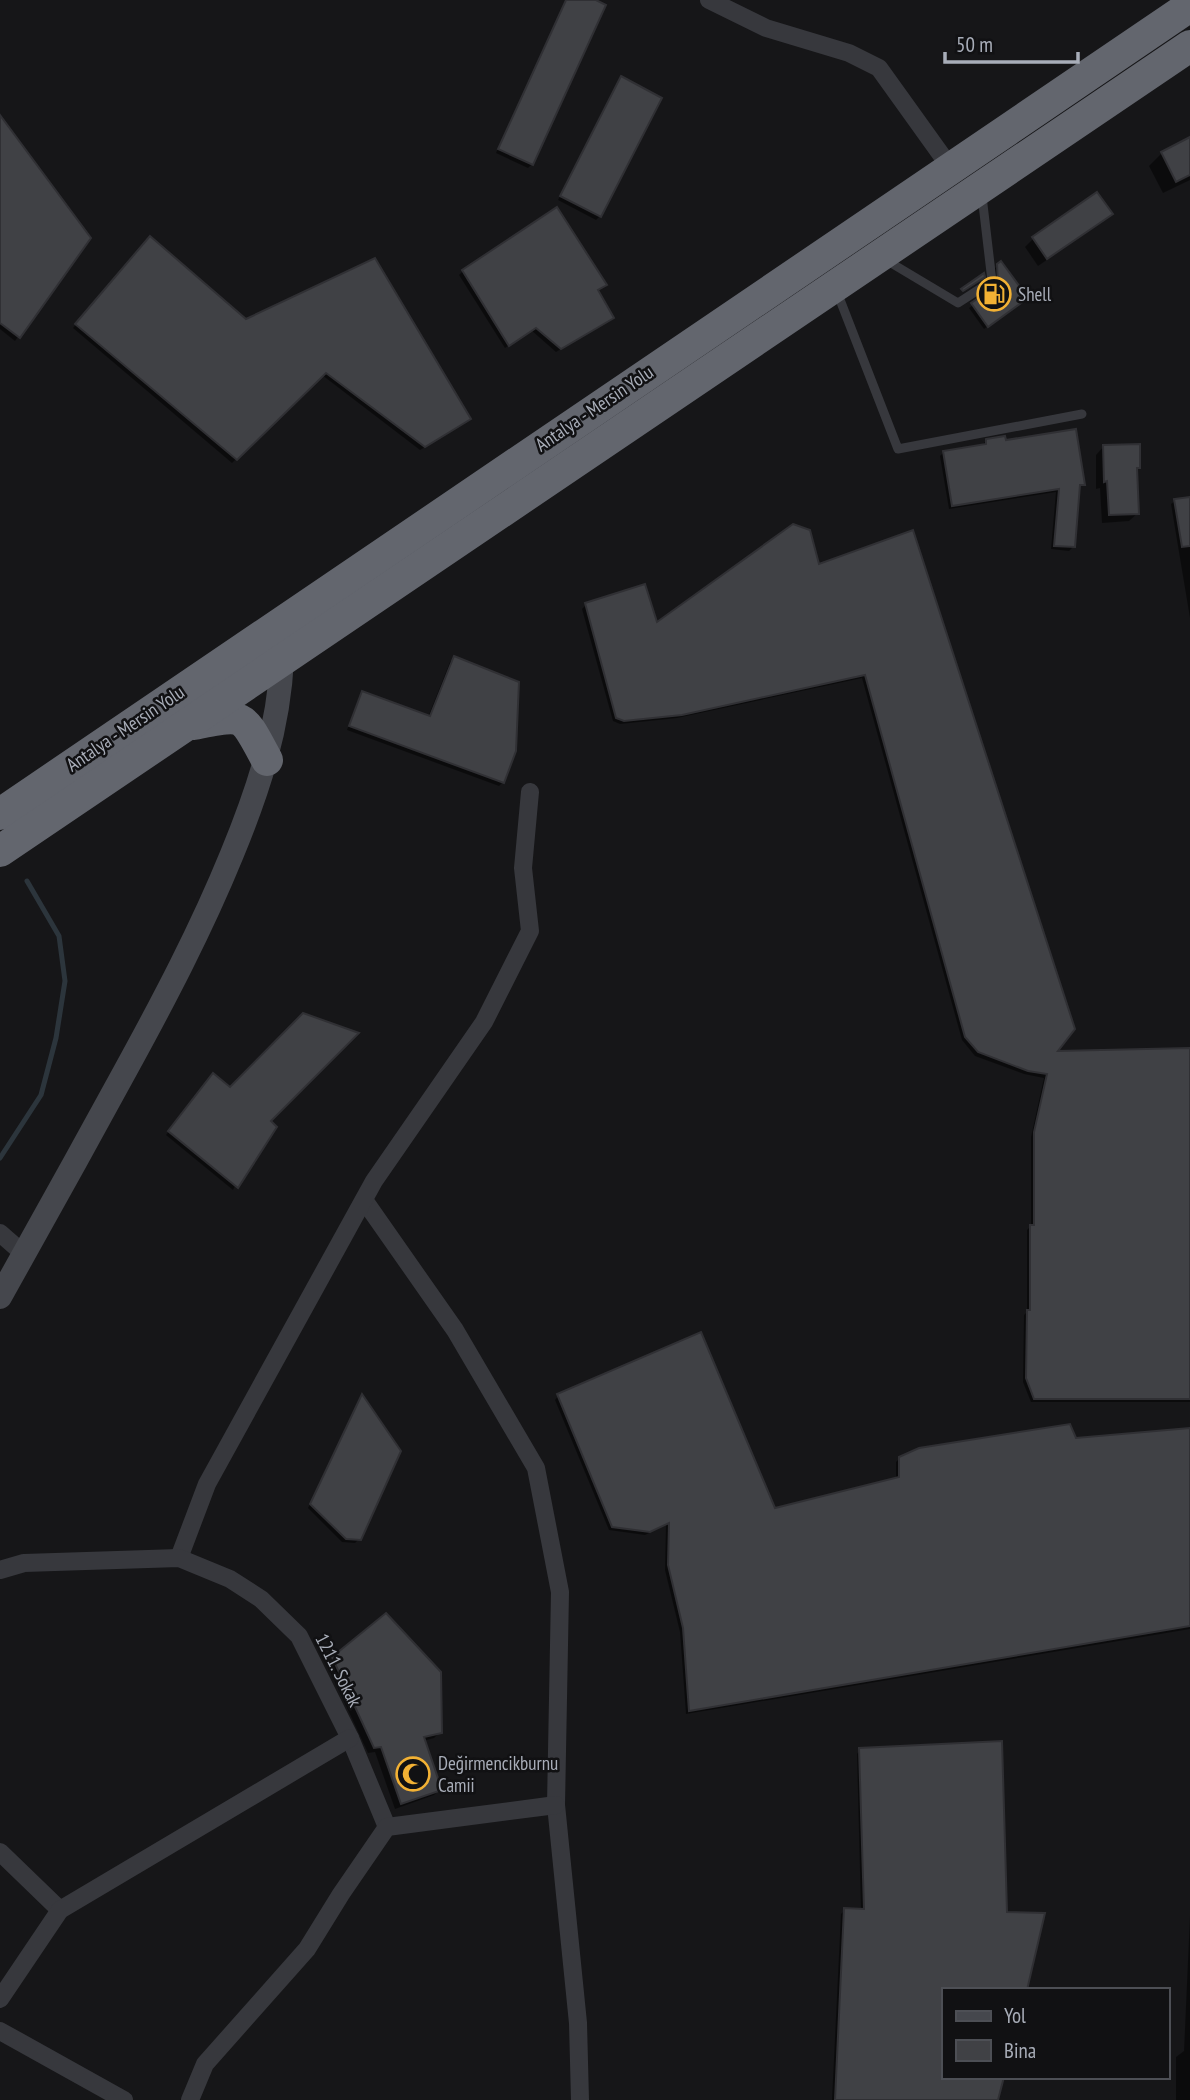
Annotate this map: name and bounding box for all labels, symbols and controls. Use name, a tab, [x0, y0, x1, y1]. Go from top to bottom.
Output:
scale bar	[945, 21, 1078, 65]
text: 50 m	[956, 31, 993, 58]
fuel station icon: Shell	[975, 275, 1013, 313]
place label: Shell	[1018, 282, 1052, 306]
street label: Antalya - Mersin Yolu	[530, 360, 658, 456]
street label: Antalya - Mersin Yolu	[61, 680, 189, 776]
street label: 1211. Sokak	[310, 1629, 368, 1711]
place label: Değirmencikburnu Camii	[438, 1751, 558, 1797]
mosque icon: Değirmencikburnu Camii	[394, 1755, 432, 1793]
legend	[942, 1988, 1169, 2079]
text: Yol	[1004, 2002, 1026, 2029]
text: Bina	[1004, 2037, 1036, 2064]

